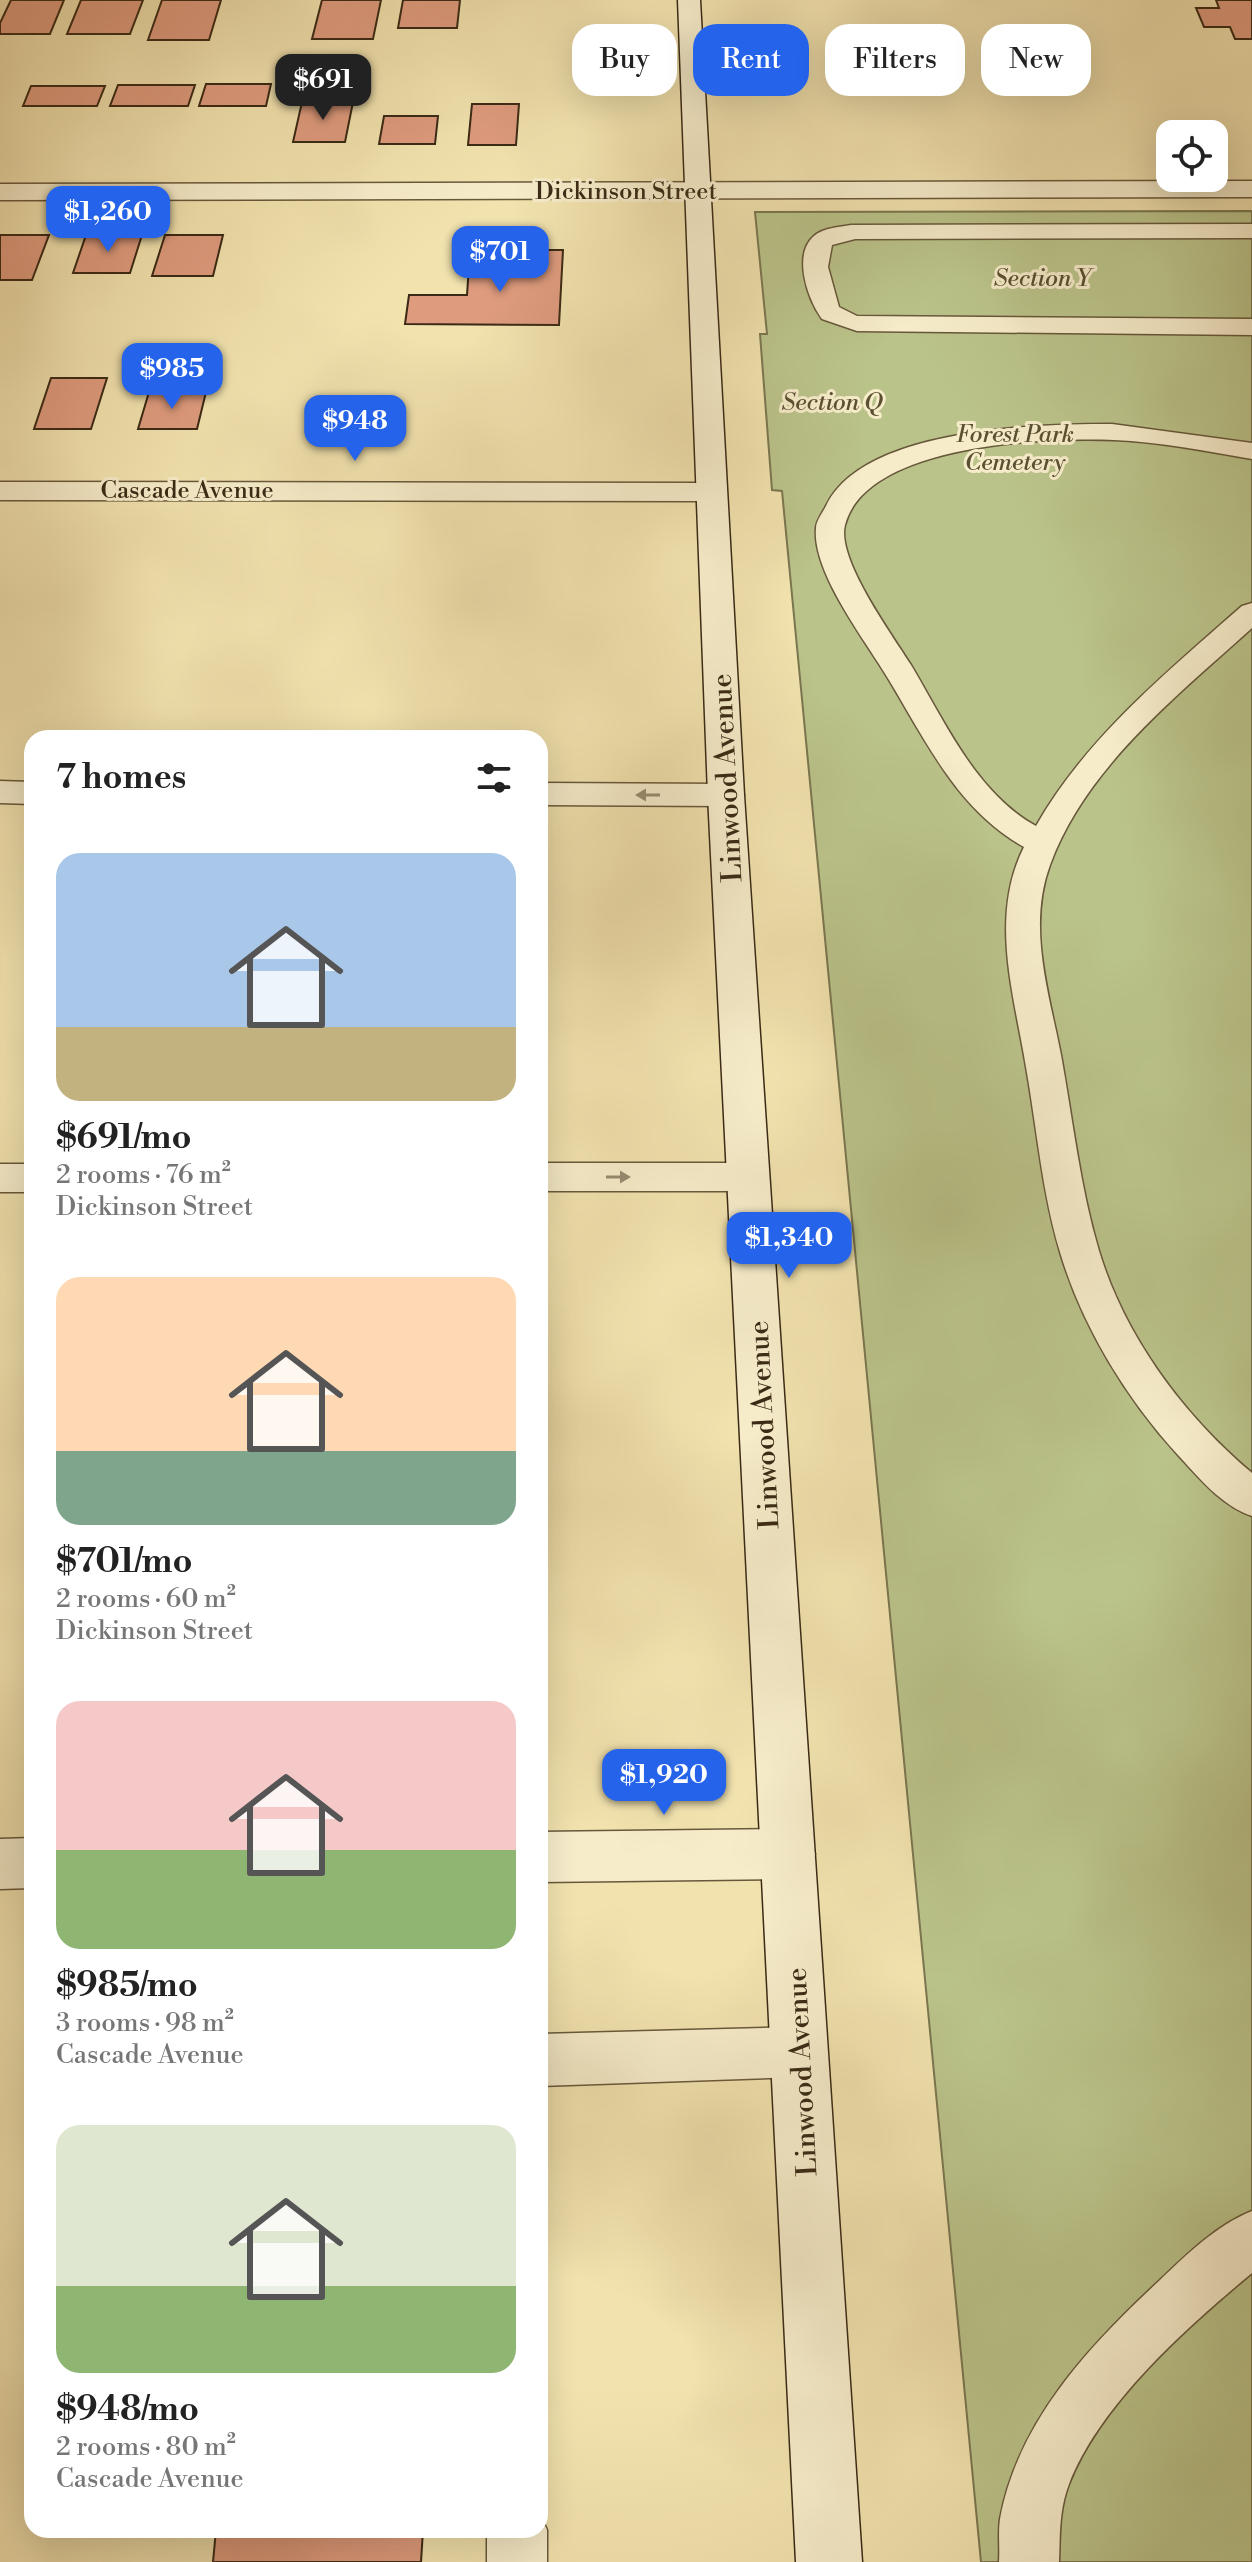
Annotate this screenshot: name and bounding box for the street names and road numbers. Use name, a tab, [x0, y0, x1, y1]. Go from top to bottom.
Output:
street label: Dickinson Street	[535, 177, 717, 207]
street label: Cascade Avenue	[100, 476, 274, 506]
street label: Linwood Avenue	[705, 673, 750, 883]
street label: Linwood Avenue	[742, 1320, 787, 1530]
street label: Linwood Avenue	[780, 1967, 825, 2177]

